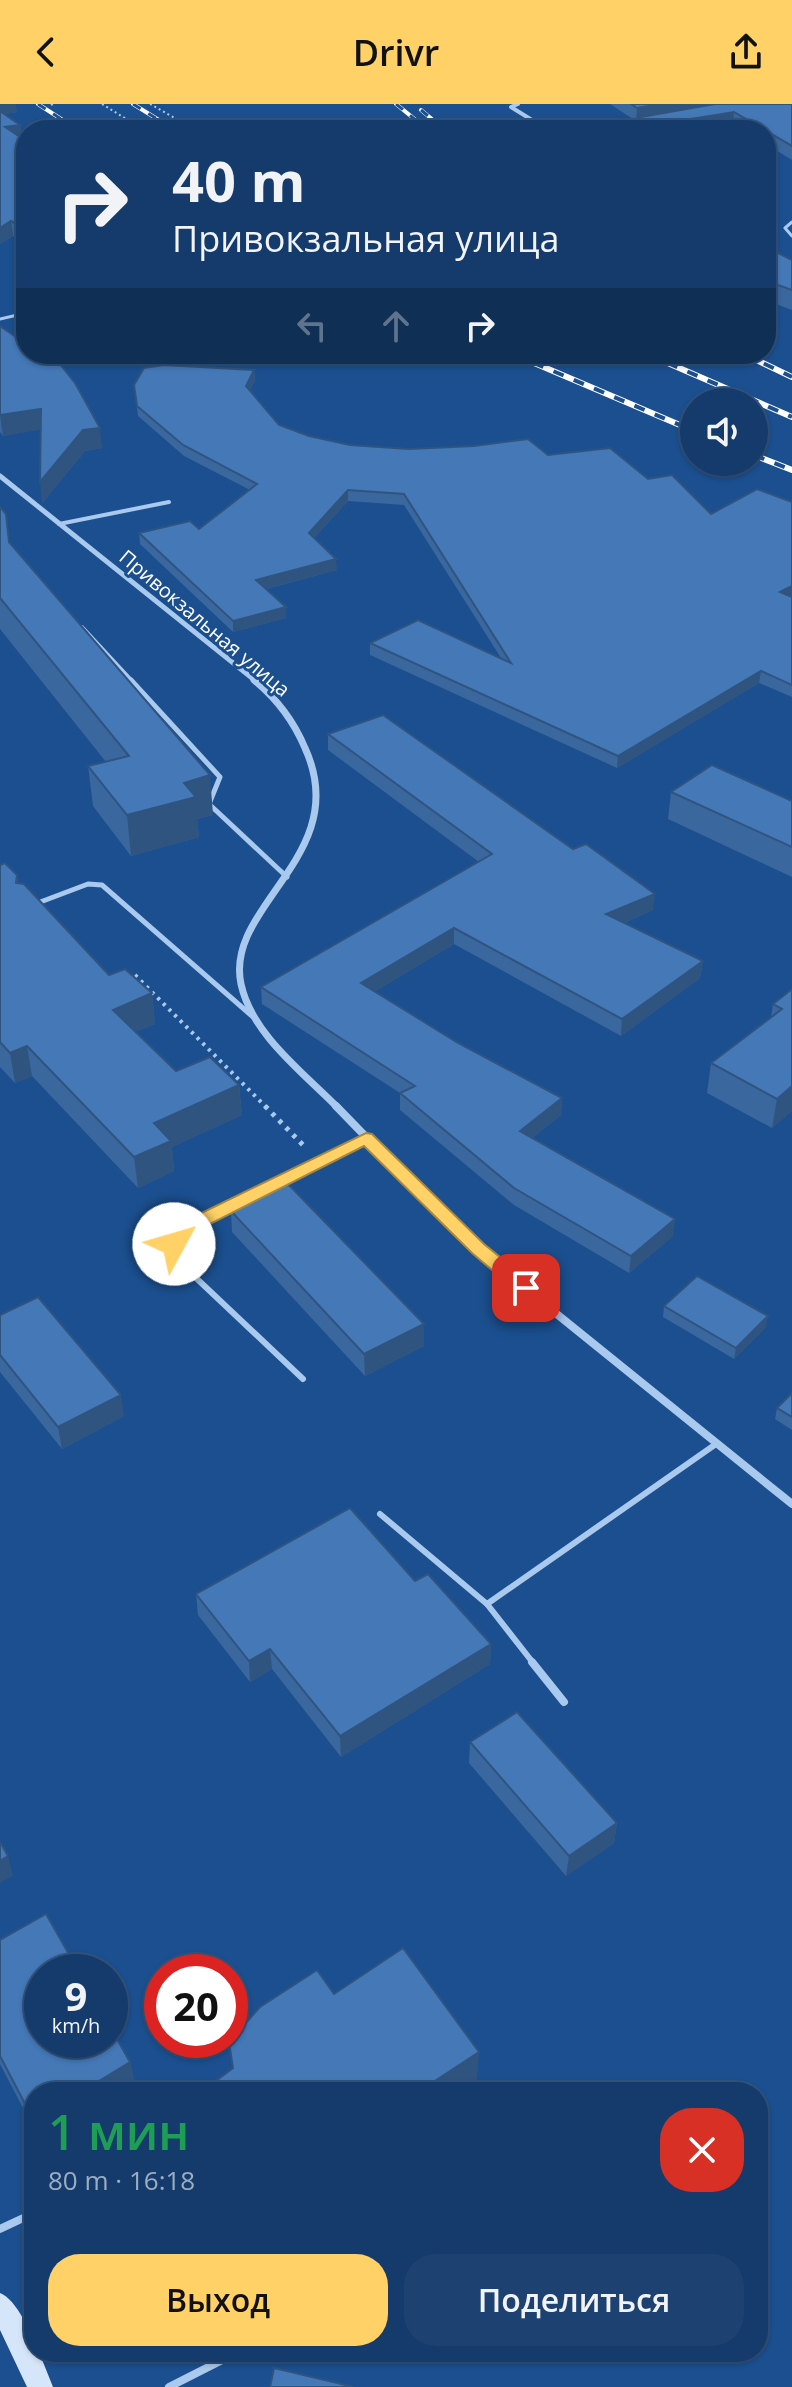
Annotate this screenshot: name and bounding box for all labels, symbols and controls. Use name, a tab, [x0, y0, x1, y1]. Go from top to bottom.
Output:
text: Drivr	[353, 28, 439, 77]
icon: back	[24, 30, 68, 74]
icon: share	[724, 30, 768, 74]
text: 40 m	[172, 142, 306, 218]
icon: right	[40, 152, 144, 256]
text: Привокзальная улица	[172, 214, 559, 263]
icon: left	[290, 304, 334, 348]
icon: ahead	[374, 304, 418, 348]
icon: right	[458, 304, 502, 348]
map controls	[680, 388, 768, 476]
button: sound	[680, 388, 768, 476]
street label: Привокзальная улица	[114, 543, 296, 703]
position arrow	[132, 1202, 216, 1286]
pin	[492, 1254, 560, 1322]
icon: arrive	[504, 1266, 548, 1310]
speed limit sign: 20	[144, 1954, 248, 2058]
text: 9	[65, 1968, 87, 2023]
text: km/h	[52, 2012, 100, 2039]
text: 1 мин	[48, 2099, 189, 2164]
button: close	[660, 2108, 744, 2192]
text: 80 m · 16:18	[48, 2162, 195, 2198]
button: Выход	[48, 2254, 388, 2346]
button: Поделиться	[404, 2254, 744, 2346]

